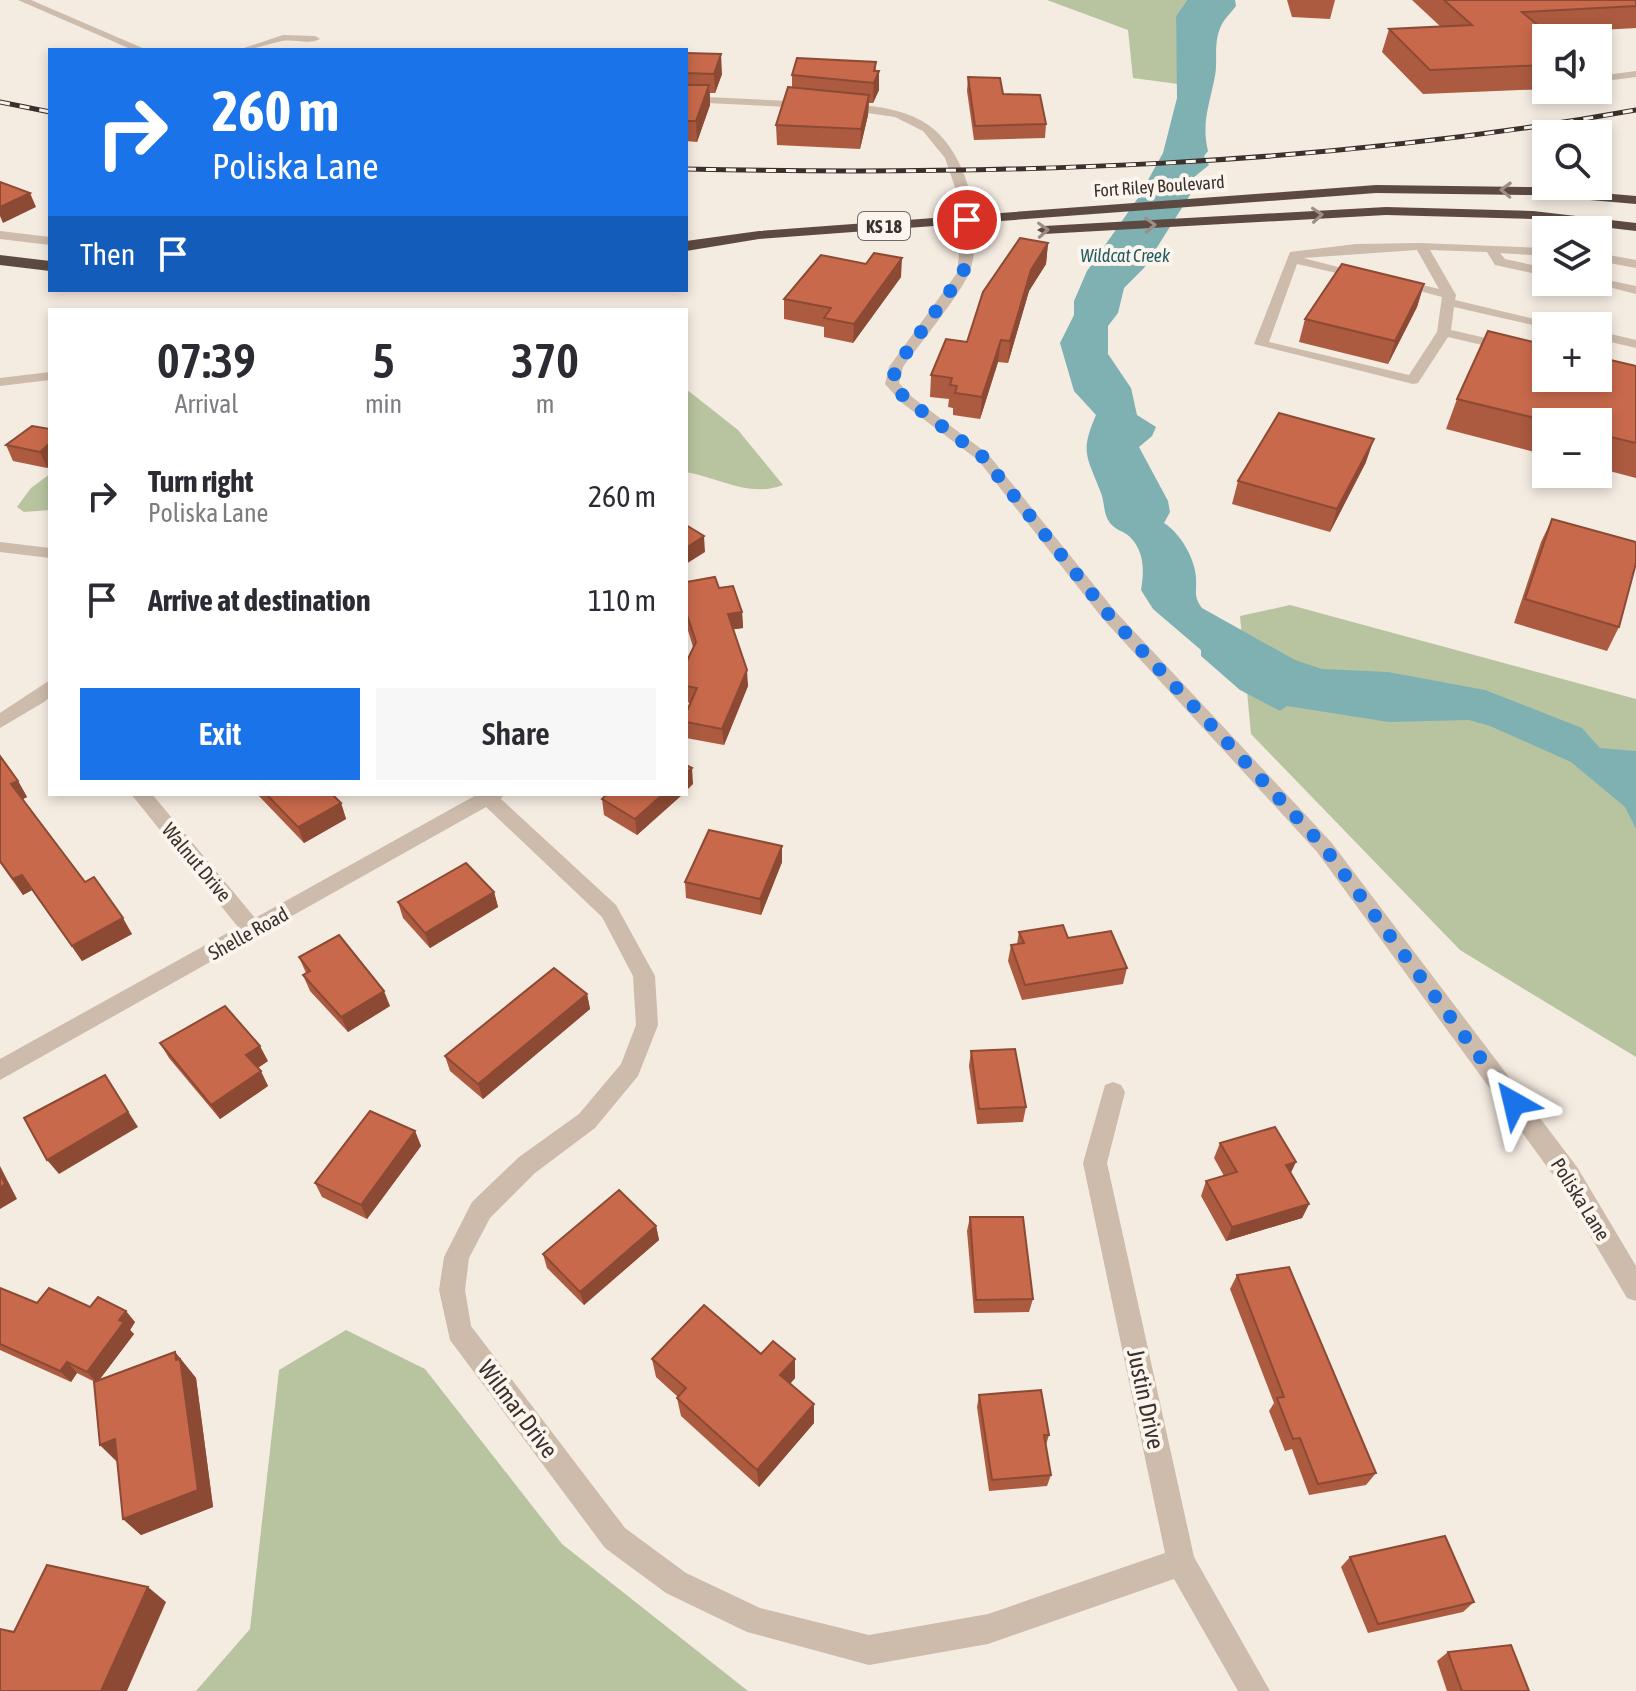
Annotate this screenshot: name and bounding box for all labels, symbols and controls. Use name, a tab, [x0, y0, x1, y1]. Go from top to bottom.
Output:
map controls	[1532, 24, 1612, 488]
button: sound	[1532, 24, 1612, 104]
text: 260 m	[212, 79, 339, 143]
icon: right	[80, 80, 184, 184]
button: search	[1532, 120, 1612, 200]
text: Poliska Lane	[212, 145, 379, 187]
street label: Fort Riley Boulevard	[1093, 171, 1225, 201]
one-way arrow	[1499, 181, 1512, 198]
pin	[933, 186, 1001, 254]
icon: arrive	[945, 198, 989, 242]
one-way arrow	[1311, 207, 1324, 224]
road number: KS 18	[858, 212, 910, 240]
one-way arrow	[1144, 216, 1157, 233]
button: layers	[1532, 216, 1612, 296]
one-way arrow	[1038, 222, 1050, 239]
icon: arrive	[151, 232, 195, 276]
text: Then	[80, 237, 135, 271]
water label: Wildcat Creek	[1080, 245, 1171, 266]
button: +	[1532, 312, 1612, 392]
text: 07:39	[157, 333, 256, 388]
text: 5	[372, 333, 395, 388]
text: 370	[511, 333, 579, 388]
text: Arrival	[175, 389, 238, 419]
text: min	[365, 389, 402, 419]
text: m	[536, 389, 554, 419]
button: −	[1532, 408, 1612, 488]
text: Turn right	[148, 464, 254, 498]
icon: right	[80, 474, 124, 518]
text: 260 m	[588, 479, 656, 513]
text: Poliska Lane	[148, 498, 268, 528]
icon: arrive	[80, 578, 124, 622]
text: Arrive at destination	[148, 583, 370, 617]
text: 110 m	[588, 583, 656, 617]
button: Exit	[80, 688, 360, 780]
button: Share	[376, 688, 656, 780]
street label: Walnut Drive	[158, 818, 236, 906]
street label: Shelle Road	[204, 902, 292, 964]
position arrow	[1472, 1061, 1556, 1145]
street label: Poliska Lane	[1547, 1154, 1615, 1244]
street label: Justin Drive	[1122, 1346, 1170, 1452]
street label: Wilmar Drive	[473, 1355, 563, 1463]

